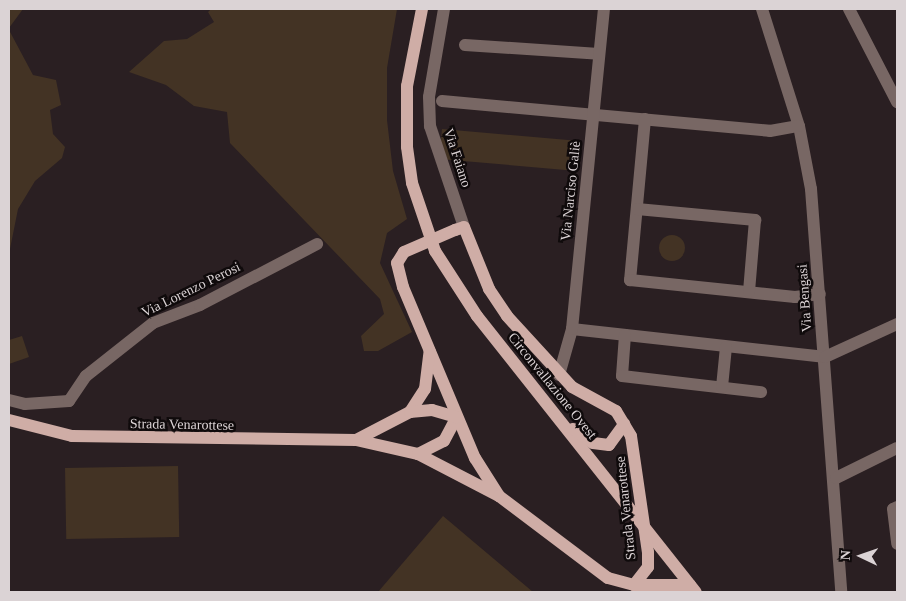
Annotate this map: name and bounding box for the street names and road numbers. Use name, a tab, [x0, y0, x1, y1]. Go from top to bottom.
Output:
street label: Via Faiano	[440, 126, 474, 190]
street label: Via Narciso Galiè	[557, 140, 585, 242]
street label: Via Lorenzo Perosi	[139, 259, 243, 321]
street label: Via Bengasi	[794, 264, 816, 332]
street label: Circonvallazione Ovest	[504, 330, 600, 442]
street label: Strada Venarottese	[130, 416, 234, 434]
street label: Strada Venarottese	[612, 455, 640, 561]

